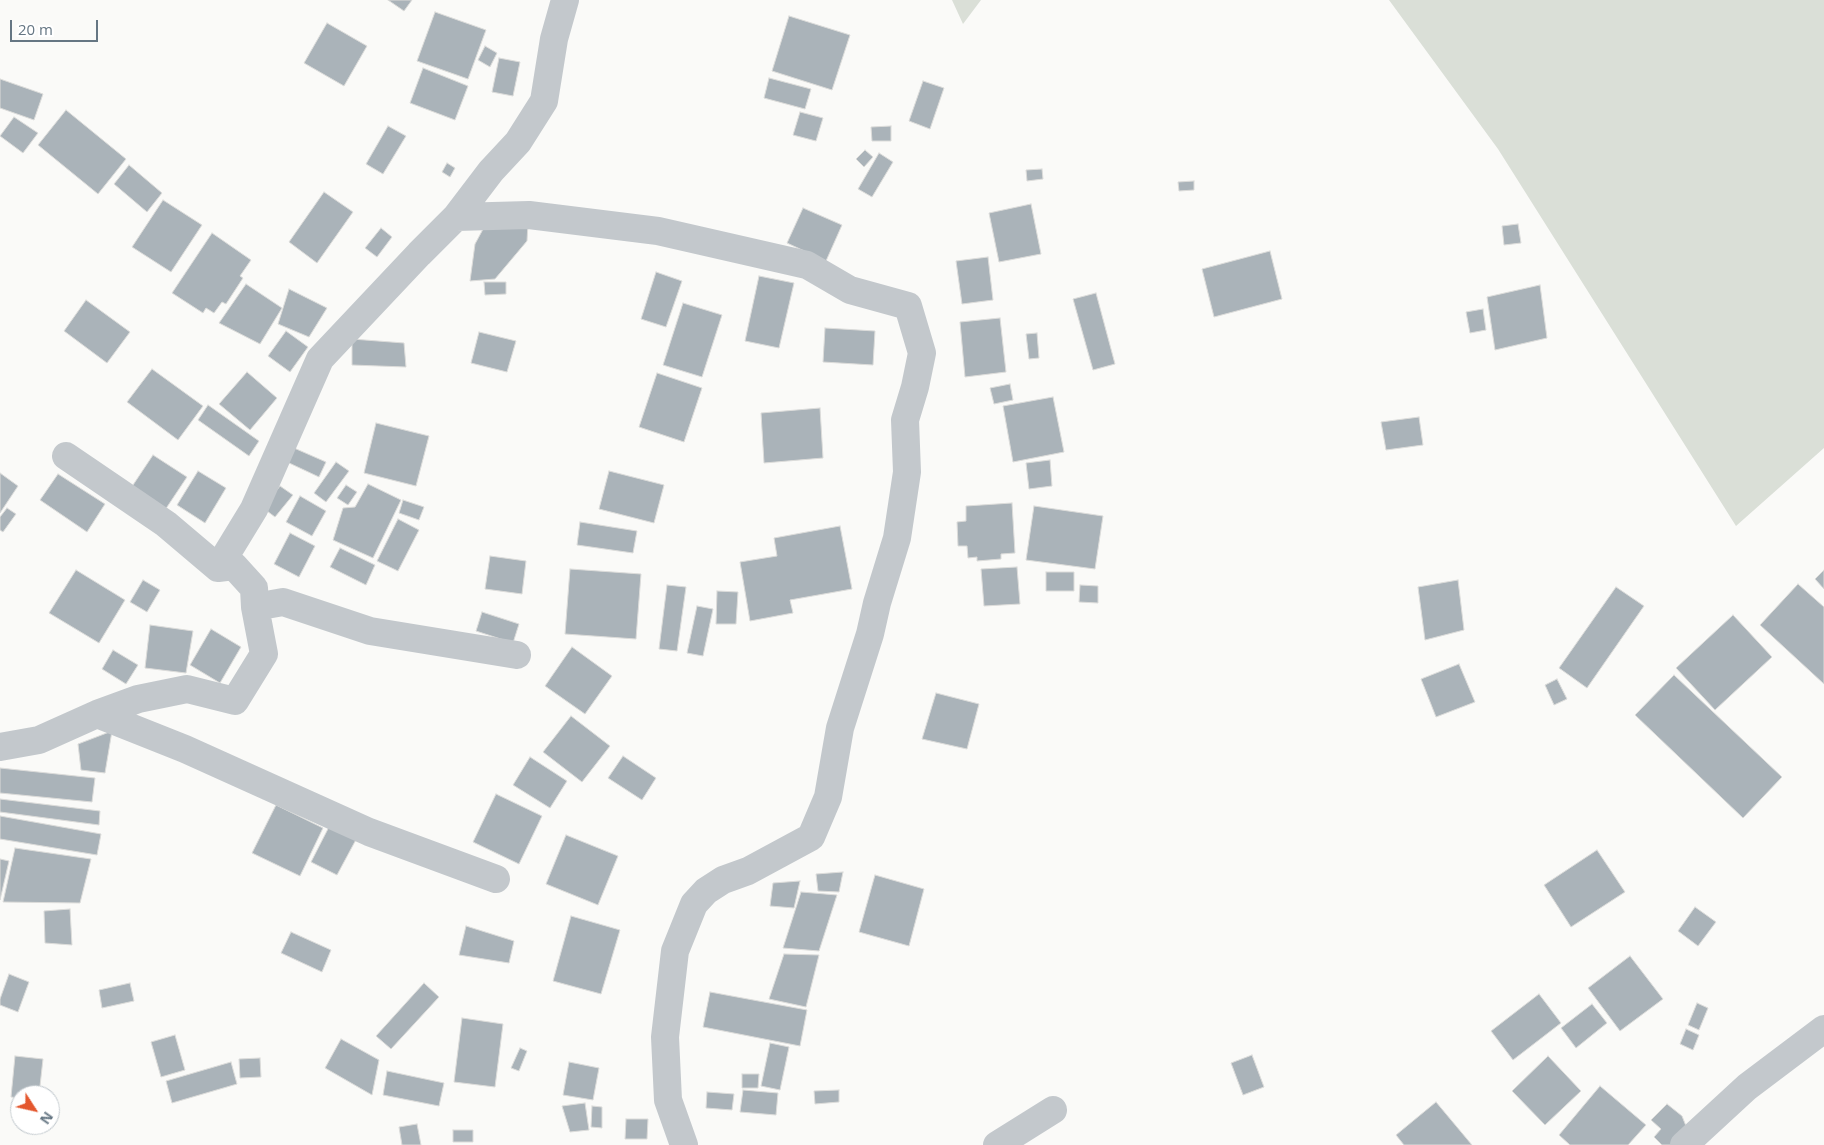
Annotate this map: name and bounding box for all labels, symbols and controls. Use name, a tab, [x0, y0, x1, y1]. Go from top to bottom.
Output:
scale bar	[12, 10, 100, 42]
text: 20 m	[18, 19, 53, 39]
north arrow	[10, 1085, 60, 1135]
text: N	[36, 1108, 58, 1128]

